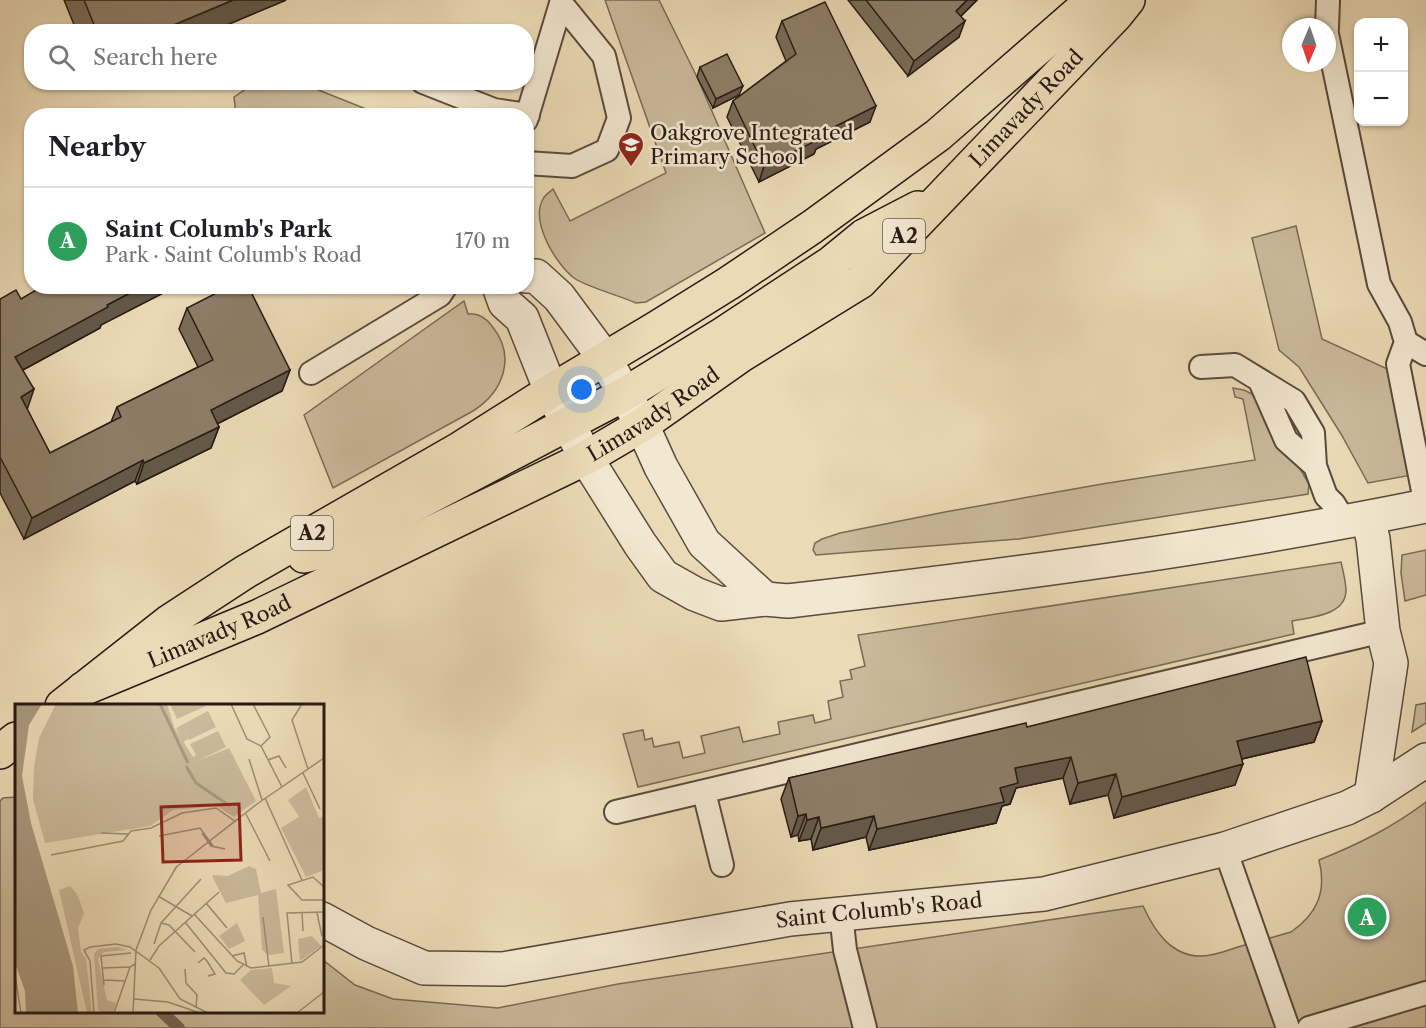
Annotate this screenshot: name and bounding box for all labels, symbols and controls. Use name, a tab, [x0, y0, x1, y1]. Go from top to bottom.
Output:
north arrow	[1282, 18, 1336, 72]
map controls	[1354, 18, 1408, 126]
button: +	[1354, 18, 1408, 72]
search box	[24, 24, 534, 90]
icon: search	[45, 41, 78, 74]
text: Search here	[93, 44, 218, 71]
street label: Limavady Road	[964, 44, 1088, 172]
button: −	[1354, 72, 1408, 126]
place label: Oakgrove Integrated Primary School	[650, 120, 854, 169]
school or university icon: Oakgrove Integrated Primary School	[616, 130, 646, 168]
text: Nearby	[48, 131, 146, 163]
text: Saint Columb's Park	[105, 216, 332, 243]
road number: A2	[883, 219, 925, 253]
text: A	[60, 229, 75, 253]
text: 170 m	[455, 229, 510, 253]
text: Park · Saint Columb's Road	[105, 243, 362, 267]
street label: Limavady Road	[583, 361, 724, 467]
your location	[567, 375, 596, 404]
road number: A2	[291, 516, 333, 550]
street label: Limavady Road	[144, 589, 295, 673]
inset map	[15, 704, 324, 1013]
street label: Saint Columb's Road	[774, 887, 984, 933]
pin: A	[1348, 894, 1386, 940]

